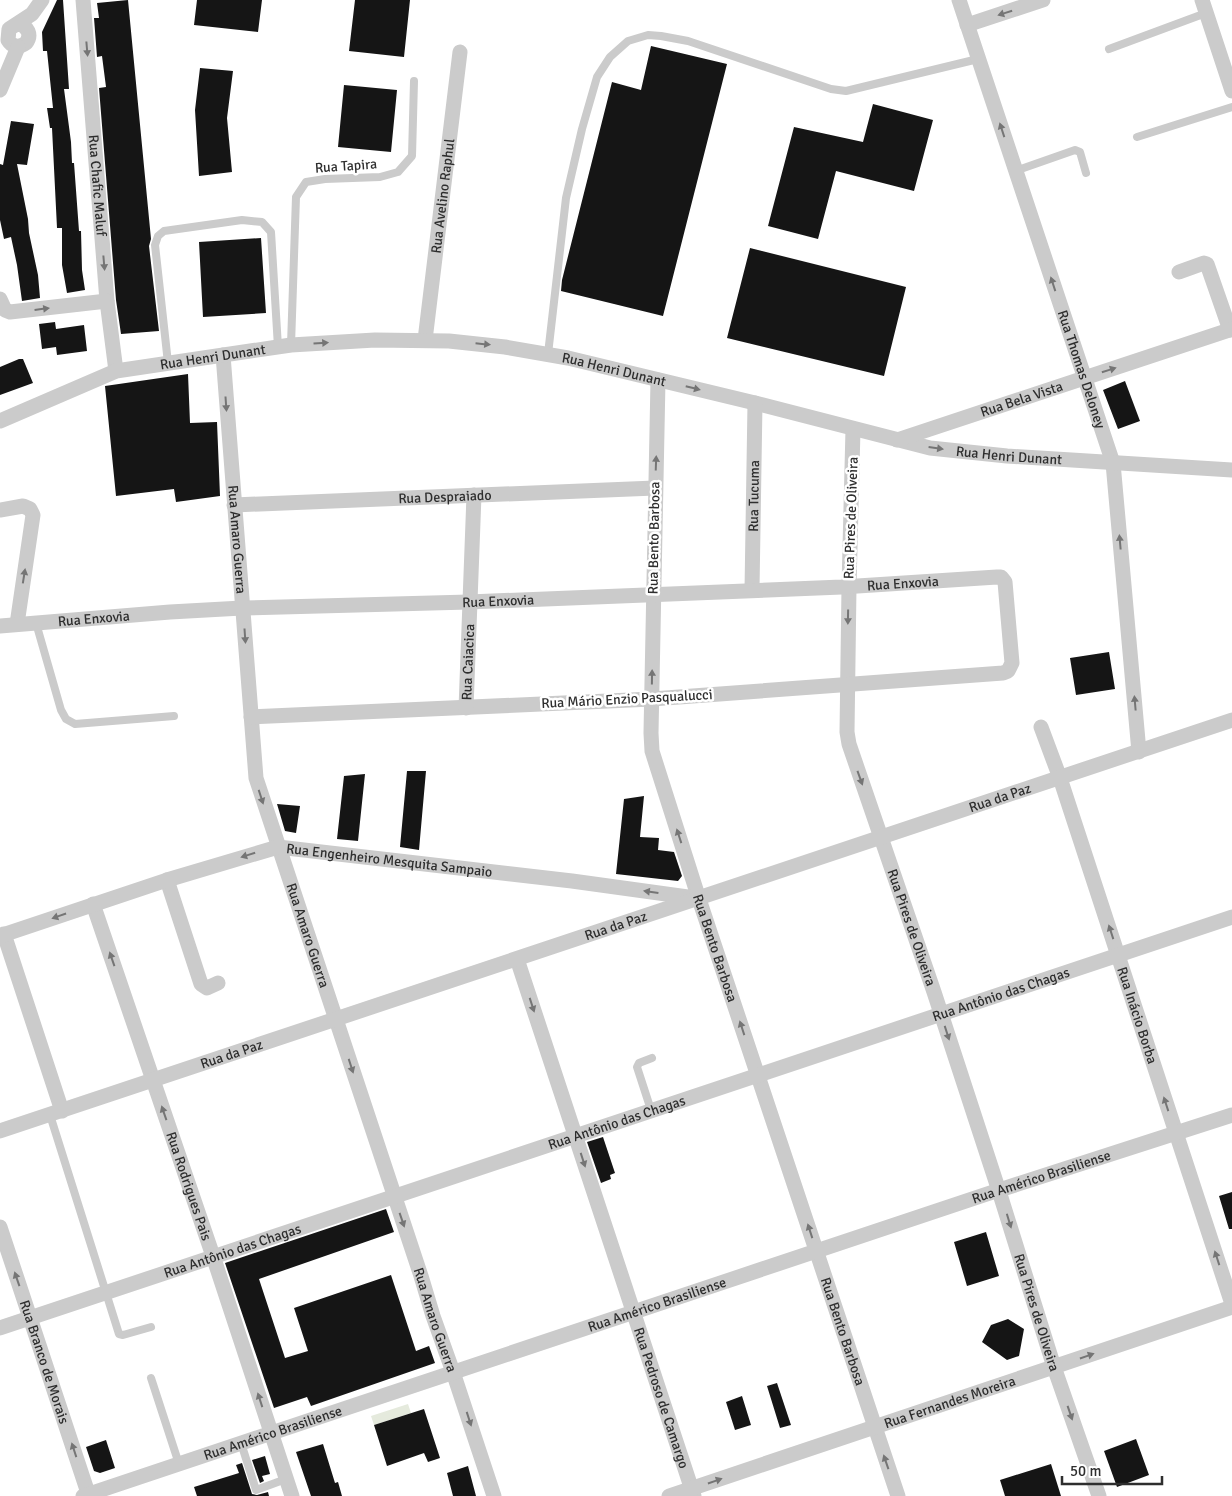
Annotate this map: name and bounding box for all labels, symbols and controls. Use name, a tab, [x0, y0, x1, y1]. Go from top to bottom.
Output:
one-way arrow	[997, 9, 1012, 17]
one-way arrow	[83, 41, 91, 57]
one-way arrow	[997, 123, 1005, 138]
street label: Rua Chafic Maluf	[85, 134, 110, 238]
street label: Rua Avelino Raphul	[427, 138, 458, 254]
street label: Rua Tapira	[314, 155, 378, 177]
one-way arrow	[100, 255, 108, 271]
one-way arrow	[1048, 277, 1056, 292]
one-way arrow	[34, 305, 50, 313]
street label: Rua Thomas Deloney	[1054, 308, 1109, 431]
one-way arrow	[313, 339, 329, 347]
street label: Rua Henri Dunant	[159, 340, 267, 373]
one-way arrow	[475, 341, 491, 349]
street label: Rua Henri Dunant	[561, 349, 668, 390]
one-way arrow	[1102, 365, 1117, 373]
street label: Rua Bela Vista	[978, 377, 1065, 420]
one-way arrow	[686, 384, 701, 392]
one-way arrow	[223, 396, 231, 412]
street label: Rua Henri Dunant	[955, 442, 1063, 468]
one-way arrow	[928, 445, 944, 453]
one-way arrow	[652, 454, 660, 470]
street label: Rua Pires de Oliveira	[840, 457, 862, 579]
street label: Rua Tucuma	[744, 460, 763, 532]
street label: Rua Bento Barbosa	[645, 481, 663, 595]
street label: Rua Amaro Guerra	[225, 484, 250, 594]
street label: Rua Despraiado	[398, 486, 492, 507]
one-way arrow	[1116, 533, 1124, 549]
one-way arrow	[20, 568, 28, 584]
street label: Rua Enxovia	[866, 572, 939, 594]
street label: Rua Enxovia	[462, 591, 535, 611]
street label: Rua Enxovia	[57, 607, 130, 630]
one-way arrow	[844, 610, 852, 626]
street label: Rua Caiacica	[458, 623, 478, 701]
one-way arrow	[241, 628, 249, 644]
one-way arrow	[648, 669, 656, 685]
street label: Rua Mário Enzio Pasqualucci	[541, 686, 713, 712]
one-way arrow	[1131, 695, 1139, 711]
one-way arrow	[856, 771, 864, 786]
street label: Rua da Paz	[966, 779, 1033, 816]
one-way arrow	[258, 790, 266, 805]
one-way arrow	[675, 828, 683, 843]
street label: Rua Engenheiro Mesquita Sampaio	[285, 840, 493, 880]
one-way arrow	[240, 852, 255, 860]
street label: Rua Pires de Oliveira	[884, 867, 940, 988]
street label: Rua Amaro Guerra	[283, 881, 333, 990]
one-way arrow	[643, 888, 659, 896]
street label: Rua Bento Barbosa	[689, 892, 741, 1004]
street label: Rua da Paz	[582, 907, 649, 944]
one-way arrow	[52, 912, 67, 920]
one-way arrow	[1107, 925, 1114, 940]
one-way arrow	[108, 951, 116, 966]
street label: Rua Antônio das Chagas	[930, 963, 1072, 1025]
street label: Rua Inácio Borba	[1114, 965, 1161, 1066]
one-way arrow	[529, 998, 537, 1013]
one-way arrow	[738, 1021, 746, 1036]
one-way arrow	[944, 1026, 951, 1041]
street label: Rua da Paz	[198, 1035, 265, 1072]
one-way arrow	[347, 1059, 355, 1074]
street label: Rua Antônio das Chagas	[546, 1092, 687, 1153]
one-way arrow	[1162, 1096, 1169, 1111]
one-way arrow	[160, 1105, 168, 1120]
street label: Rua Rodrigues Pais	[163, 1129, 216, 1243]
street label: Rua Américo Brasiliense	[970, 1146, 1113, 1207]
one-way arrow	[580, 1152, 587, 1167]
one-way arrow	[398, 1213, 406, 1228]
one-way arrow	[1005, 1214, 1013, 1229]
street label: Rua Antônio das Chagas	[162, 1220, 303, 1281]
one-way arrow	[806, 1223, 814, 1238]
one-way arrow	[1212, 1250, 1220, 1265]
street label: Rua Pires de Oliveira	[1011, 1251, 1063, 1374]
street label: Rua Amaro Guerra	[410, 1265, 461, 1374]
one-way arrow	[13, 1271, 21, 1286]
street label: Rua Américo Brasiliense	[585, 1273, 728, 1335]
street label: Rua Bento Barbosa	[817, 1275, 869, 1387]
street label: Rua Branco de Morais	[16, 1298, 73, 1426]
street label: Rua Pedroso de Camargo	[630, 1325, 693, 1471]
one-way arrow	[1079, 1352, 1094, 1359]
street label: Rua Fernandes Moreira	[882, 1372, 1018, 1432]
one-way arrow	[255, 1392, 263, 1407]
street label: Rua Américo Brasiliense	[201, 1402, 344, 1464]
one-way arrow	[1066, 1406, 1074, 1421]
one-way arrow	[465, 1412, 473, 1427]
one-way arrow	[70, 1442, 77, 1457]
one-way arrow	[882, 1454, 889, 1469]
scale bar	[1062, 1454, 1162, 1486]
text: 50 m	[1070, 1462, 1101, 1480]
one-way arrow	[707, 1476, 722, 1484]

